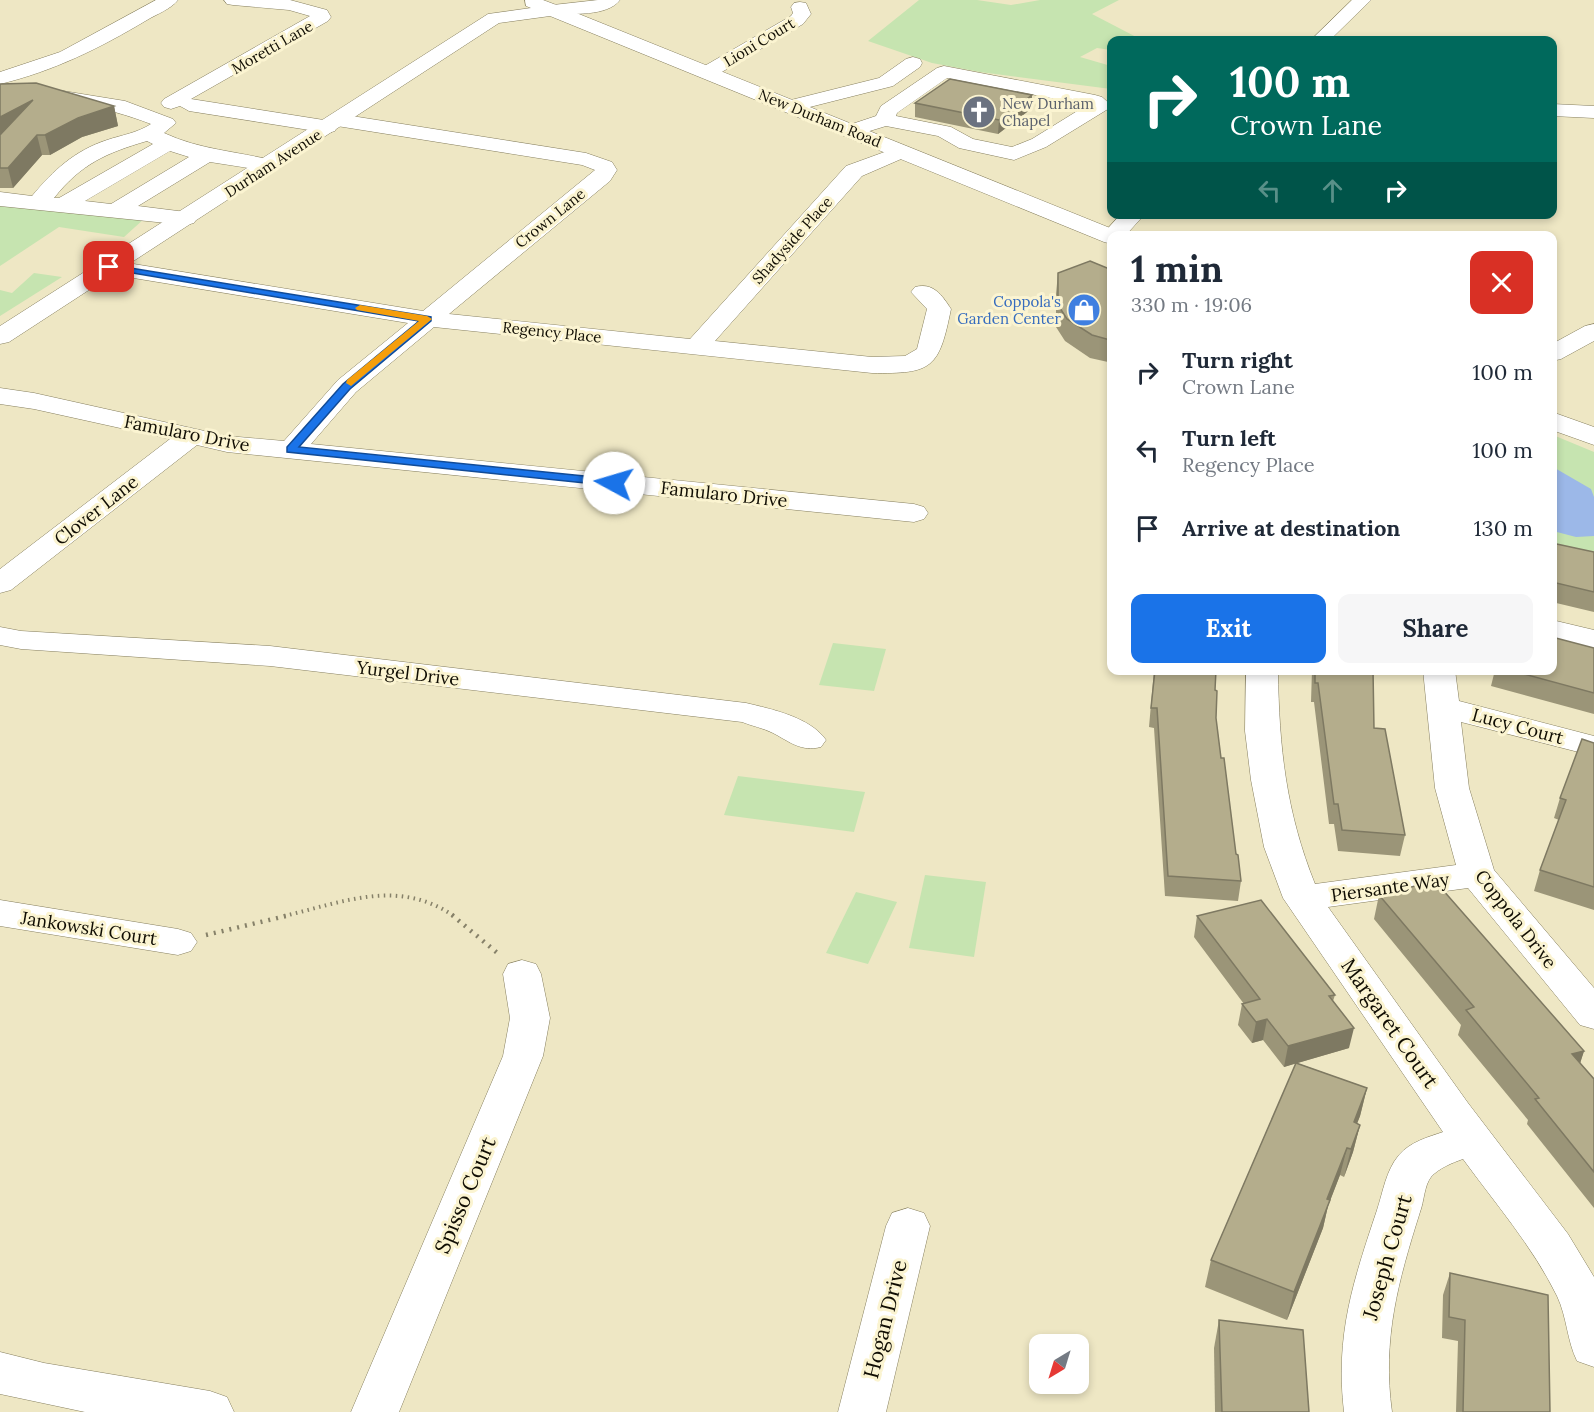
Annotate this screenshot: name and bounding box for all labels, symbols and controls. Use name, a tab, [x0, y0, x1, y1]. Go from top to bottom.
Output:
street label: Lioni Court	[720, 13, 798, 71]
street label: Moretti Lane	[228, 16, 316, 78]
text: 100 m	[1230, 55, 1350, 109]
icon: right	[1131, 60, 1209, 138]
street label: New Durham Road	[756, 85, 884, 151]
church icon: New Durham Chapel	[961, 94, 997, 130]
place label: New Durham Chapel	[1002, 94, 1094, 130]
text: Crown Lane	[1230, 108, 1382, 142]
street label: Durham Avenue	[221, 125, 325, 201]
icon: left	[1253, 174, 1286, 207]
icon: ahead	[1316, 174, 1349, 207]
icon: right	[1379, 174, 1412, 207]
street label: Crown Lane	[511, 184, 589, 252]
street label: Shadyside Place	[748, 192, 836, 288]
pin	[83, 241, 134, 292]
text: 1 min	[1131, 246, 1223, 292]
icon: arrive	[92, 250, 125, 283]
button: close	[1470, 251, 1533, 314]
place label: Coppola's Garden Center	[957, 292, 1061, 328]
shop icon: Coppola's Garden Center	[1066, 292, 1102, 328]
text: 330 m · 19:06	[1131, 292, 1252, 317]
street label: Regency Place	[502, 317, 602, 347]
text: Turn right	[1182, 346, 1293, 374]
icon: right	[1131, 356, 1164, 389]
text: 100 m	[1472, 358, 1533, 386]
text: Crown Lane	[1182, 374, 1295, 399]
street label: Famularo Drive	[122, 410, 252, 456]
text: Turn left	[1182, 424, 1276, 452]
icon: left	[1131, 434, 1164, 467]
text: 100 m	[1472, 436, 1533, 464]
position arrow	[582, 451, 646, 515]
text: Regency Place	[1182, 452, 1315, 477]
street label: Clover Lane	[50, 470, 143, 550]
street label: Famularo Drive	[659, 476, 789, 512]
icon: arrive	[1131, 512, 1164, 545]
text: Arrive at destination	[1182, 514, 1400, 542]
text: 130 m	[1474, 514, 1533, 542]
button: Exit	[1131, 594, 1326, 663]
button: Share	[1338, 594, 1533, 663]
street label: Yurgel Drive	[354, 655, 461, 691]
street label: Lucy Court	[1470, 703, 1566, 749]
street label: Coppola Drive	[1470, 865, 1562, 973]
street label: Piersante Way	[1329, 867, 1451, 907]
street label: Jankowski Court	[18, 906, 159, 950]
street label: Margaret Court	[1335, 953, 1445, 1094]
street label: Spisso Court	[428, 1132, 502, 1258]
street label: Joseph Court	[1356, 1191, 1418, 1324]
street label: Hogan Drive	[857, 1257, 913, 1381]
north arrow	[1029, 1334, 1089, 1394]
map controls	[1029, 1334, 1089, 1394]

